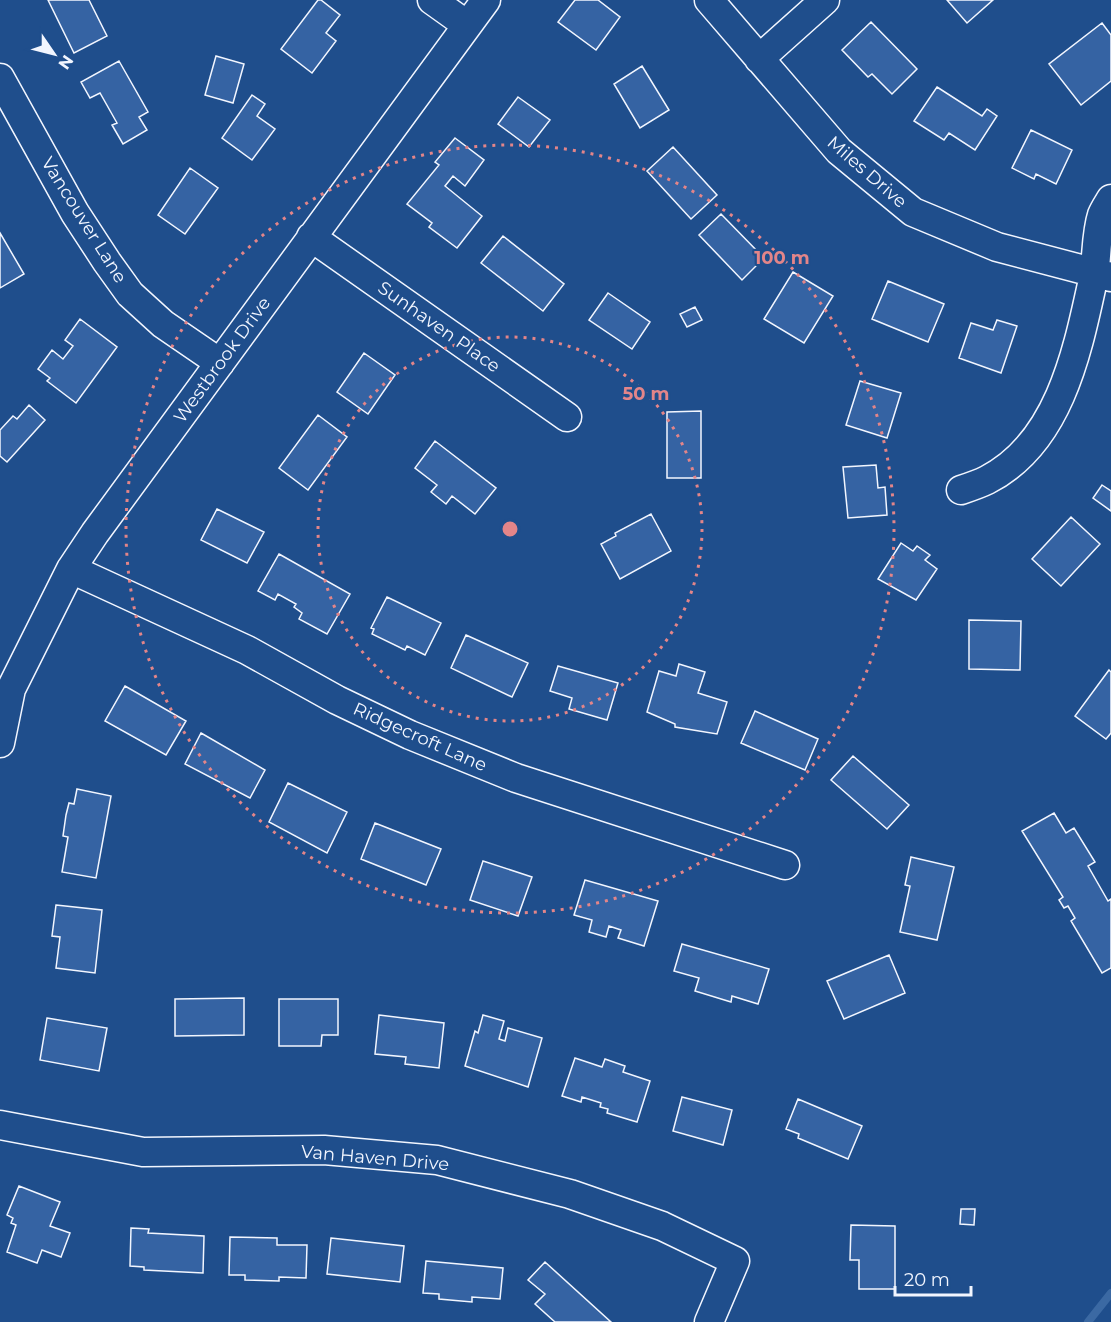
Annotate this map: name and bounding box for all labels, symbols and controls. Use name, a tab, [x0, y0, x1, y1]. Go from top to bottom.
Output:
north arrow	[24, 24, 84, 84]
text: N	[54, 52, 77, 73]
street label: Miles Drive	[823, 131, 911, 213]
street label: Vancouver Lane	[36, 153, 132, 287]
text: 100 m	[754, 247, 810, 269]
street label: Sunhaven Place	[374, 277, 505, 377]
street label: Westbrook Drive	[169, 293, 275, 427]
text: 50 m	[623, 383, 669, 405]
centre of rings	[500, 519, 520, 539]
street label: Ridgecroft Lane	[350, 698, 490, 776]
street label: Van Haven Drive	[300, 1141, 450, 1175]
scale bar	[895, 1259, 972, 1297]
text: 20 m	[904, 1269, 950, 1291]

